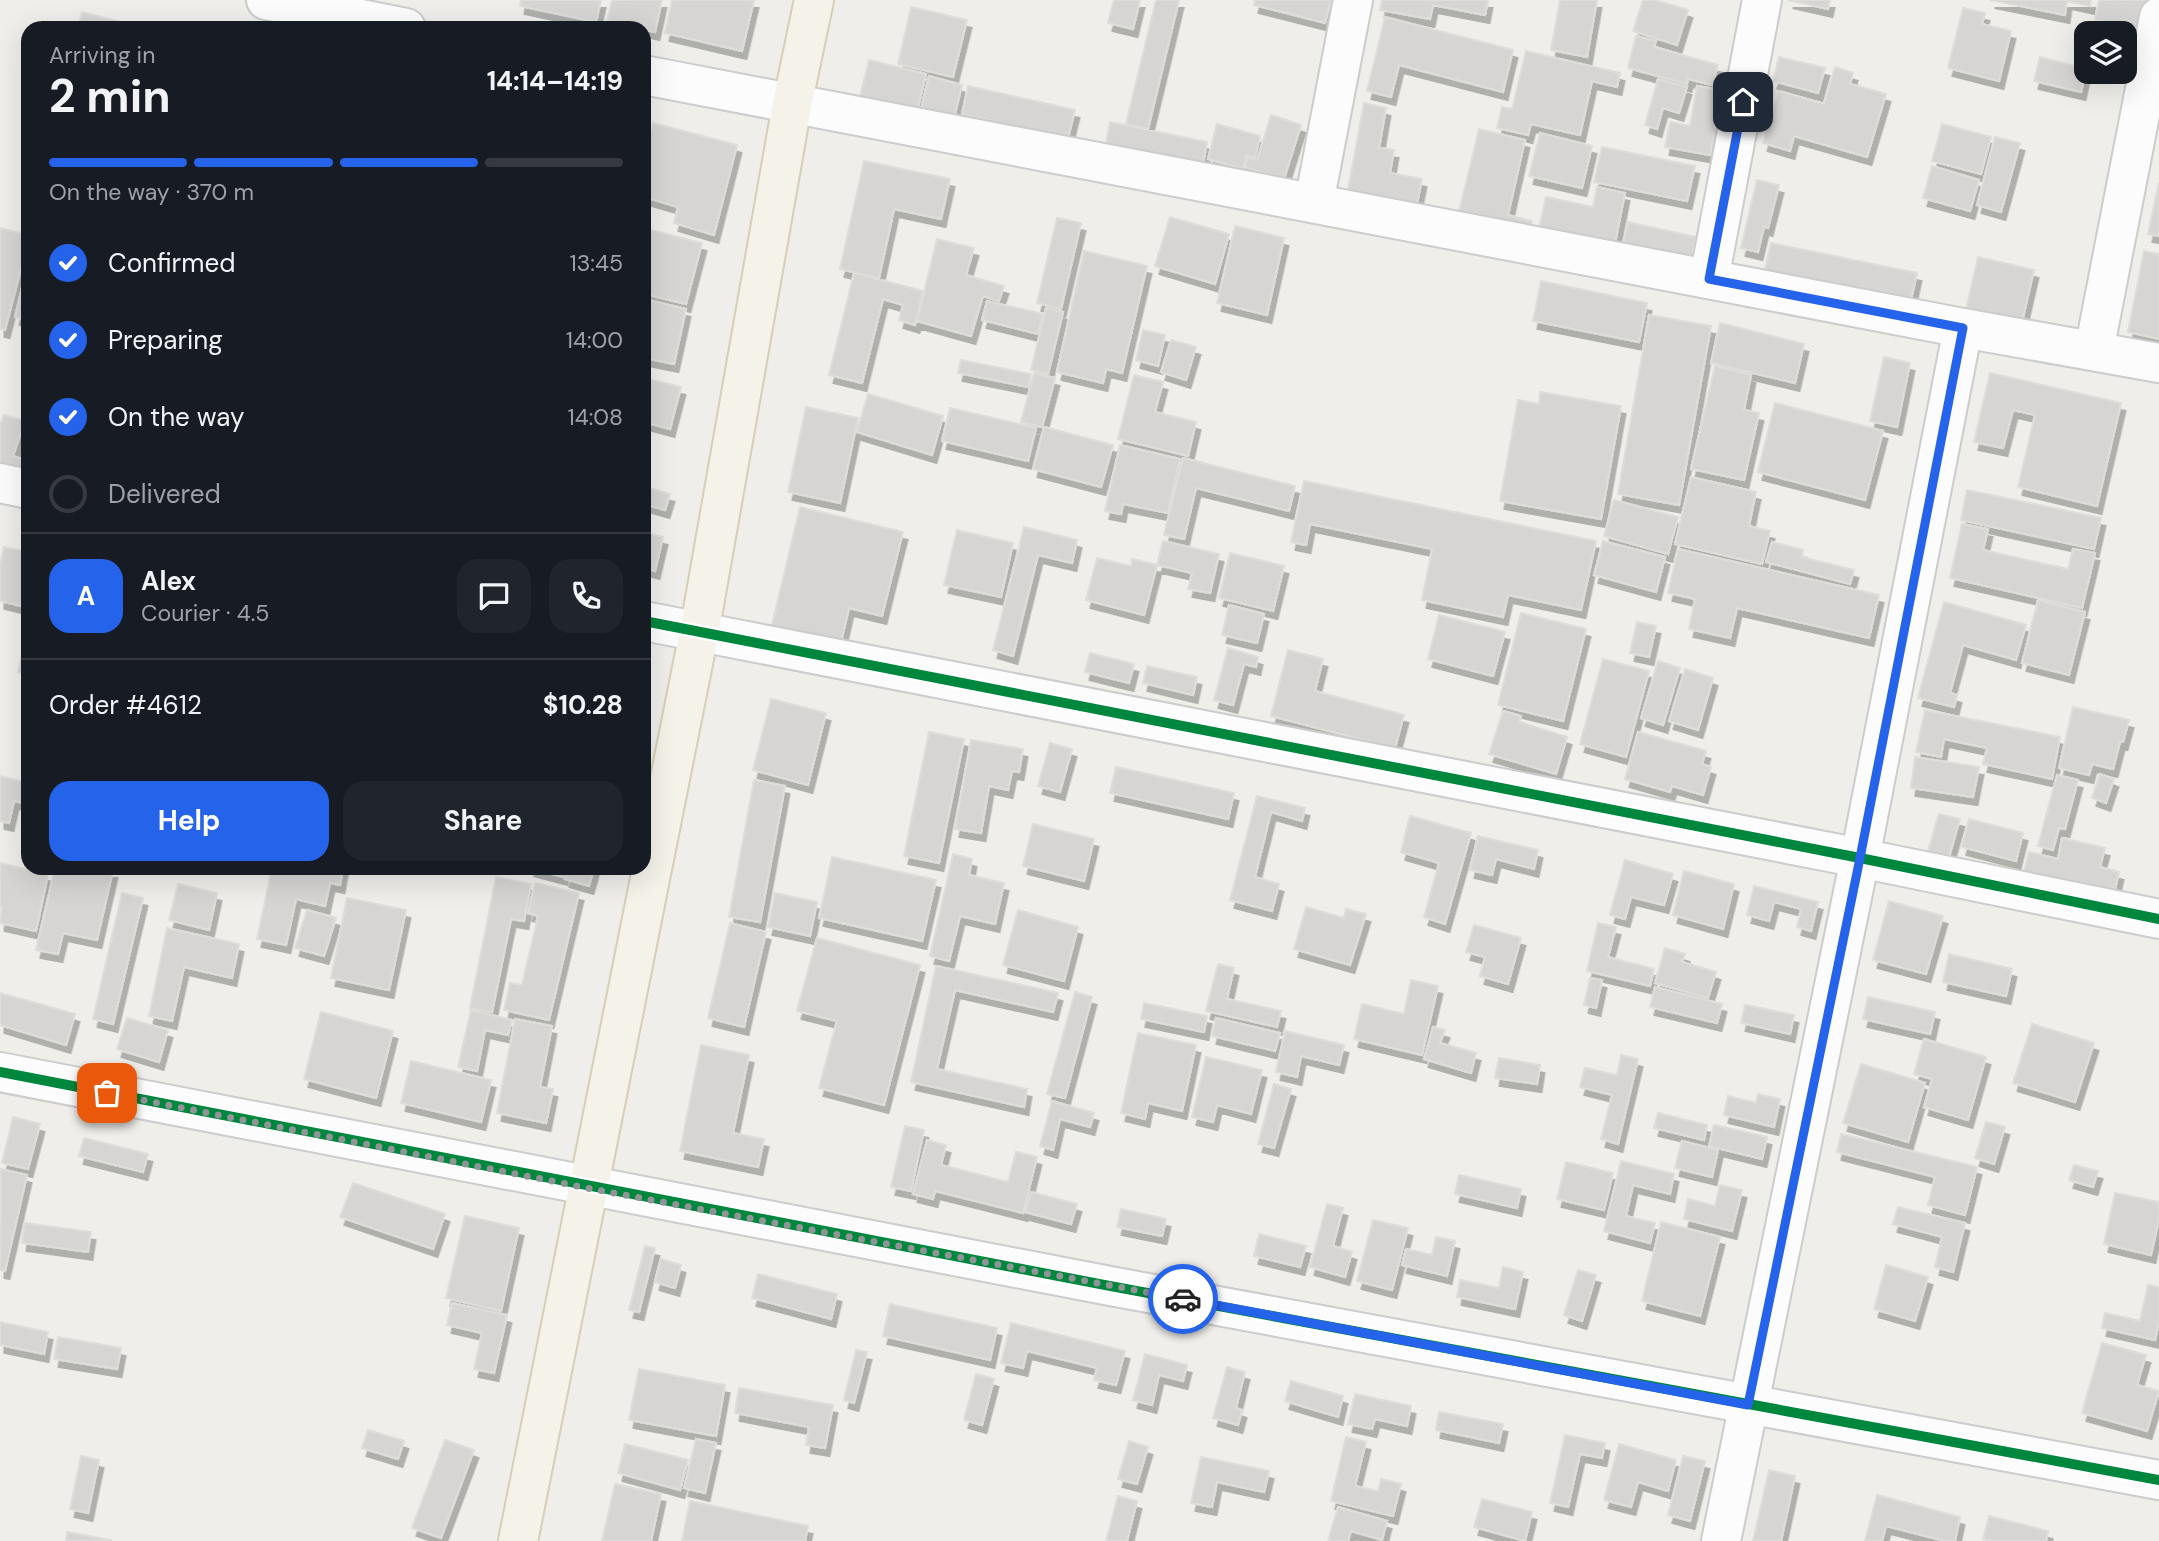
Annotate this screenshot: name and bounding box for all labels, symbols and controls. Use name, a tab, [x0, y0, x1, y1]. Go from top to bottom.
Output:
map controls	[2074, 21, 2137, 84]
button: layers	[2074, 21, 2137, 84]
text: Arriving in	[49, 40, 155, 70]
text: 14:14–14:19	[487, 64, 623, 98]
text: 2 min	[49, 66, 171, 126]
pin	[1713, 72, 1773, 132]
icon: home	[1724, 83, 1762, 121]
text: On the way · 370 m	[49, 177, 254, 207]
icon: check	[49, 244, 87, 282]
text: Confirmed	[108, 246, 235, 280]
text: 13:45	[570, 248, 623, 278]
icon: check	[49, 321, 87, 359]
text: Preparing	[108, 323, 223, 357]
text: 14:00	[566, 325, 623, 355]
icon: check	[49, 398, 87, 436]
text: On the way	[108, 400, 244, 434]
text: 14:08	[568, 402, 623, 432]
text: Delivered	[108, 477, 221, 511]
button: chat	[457, 559, 531, 633]
button: phone	[549, 559, 623, 633]
text: Alex	[141, 564, 196, 598]
text: A	[77, 579, 95, 613]
text: Courier · 4.5	[141, 598, 269, 628]
text: Order #4612	[49, 688, 202, 722]
text: $10.28	[543, 688, 623, 722]
button: Help	[49, 781, 329, 861]
button: Share	[343, 781, 623, 861]
pin	[77, 1063, 137, 1123]
icon: bag	[88, 1074, 126, 1112]
courier	[1148, 1264, 1218, 1334]
icon: car	[1164, 1280, 1202, 1318]

